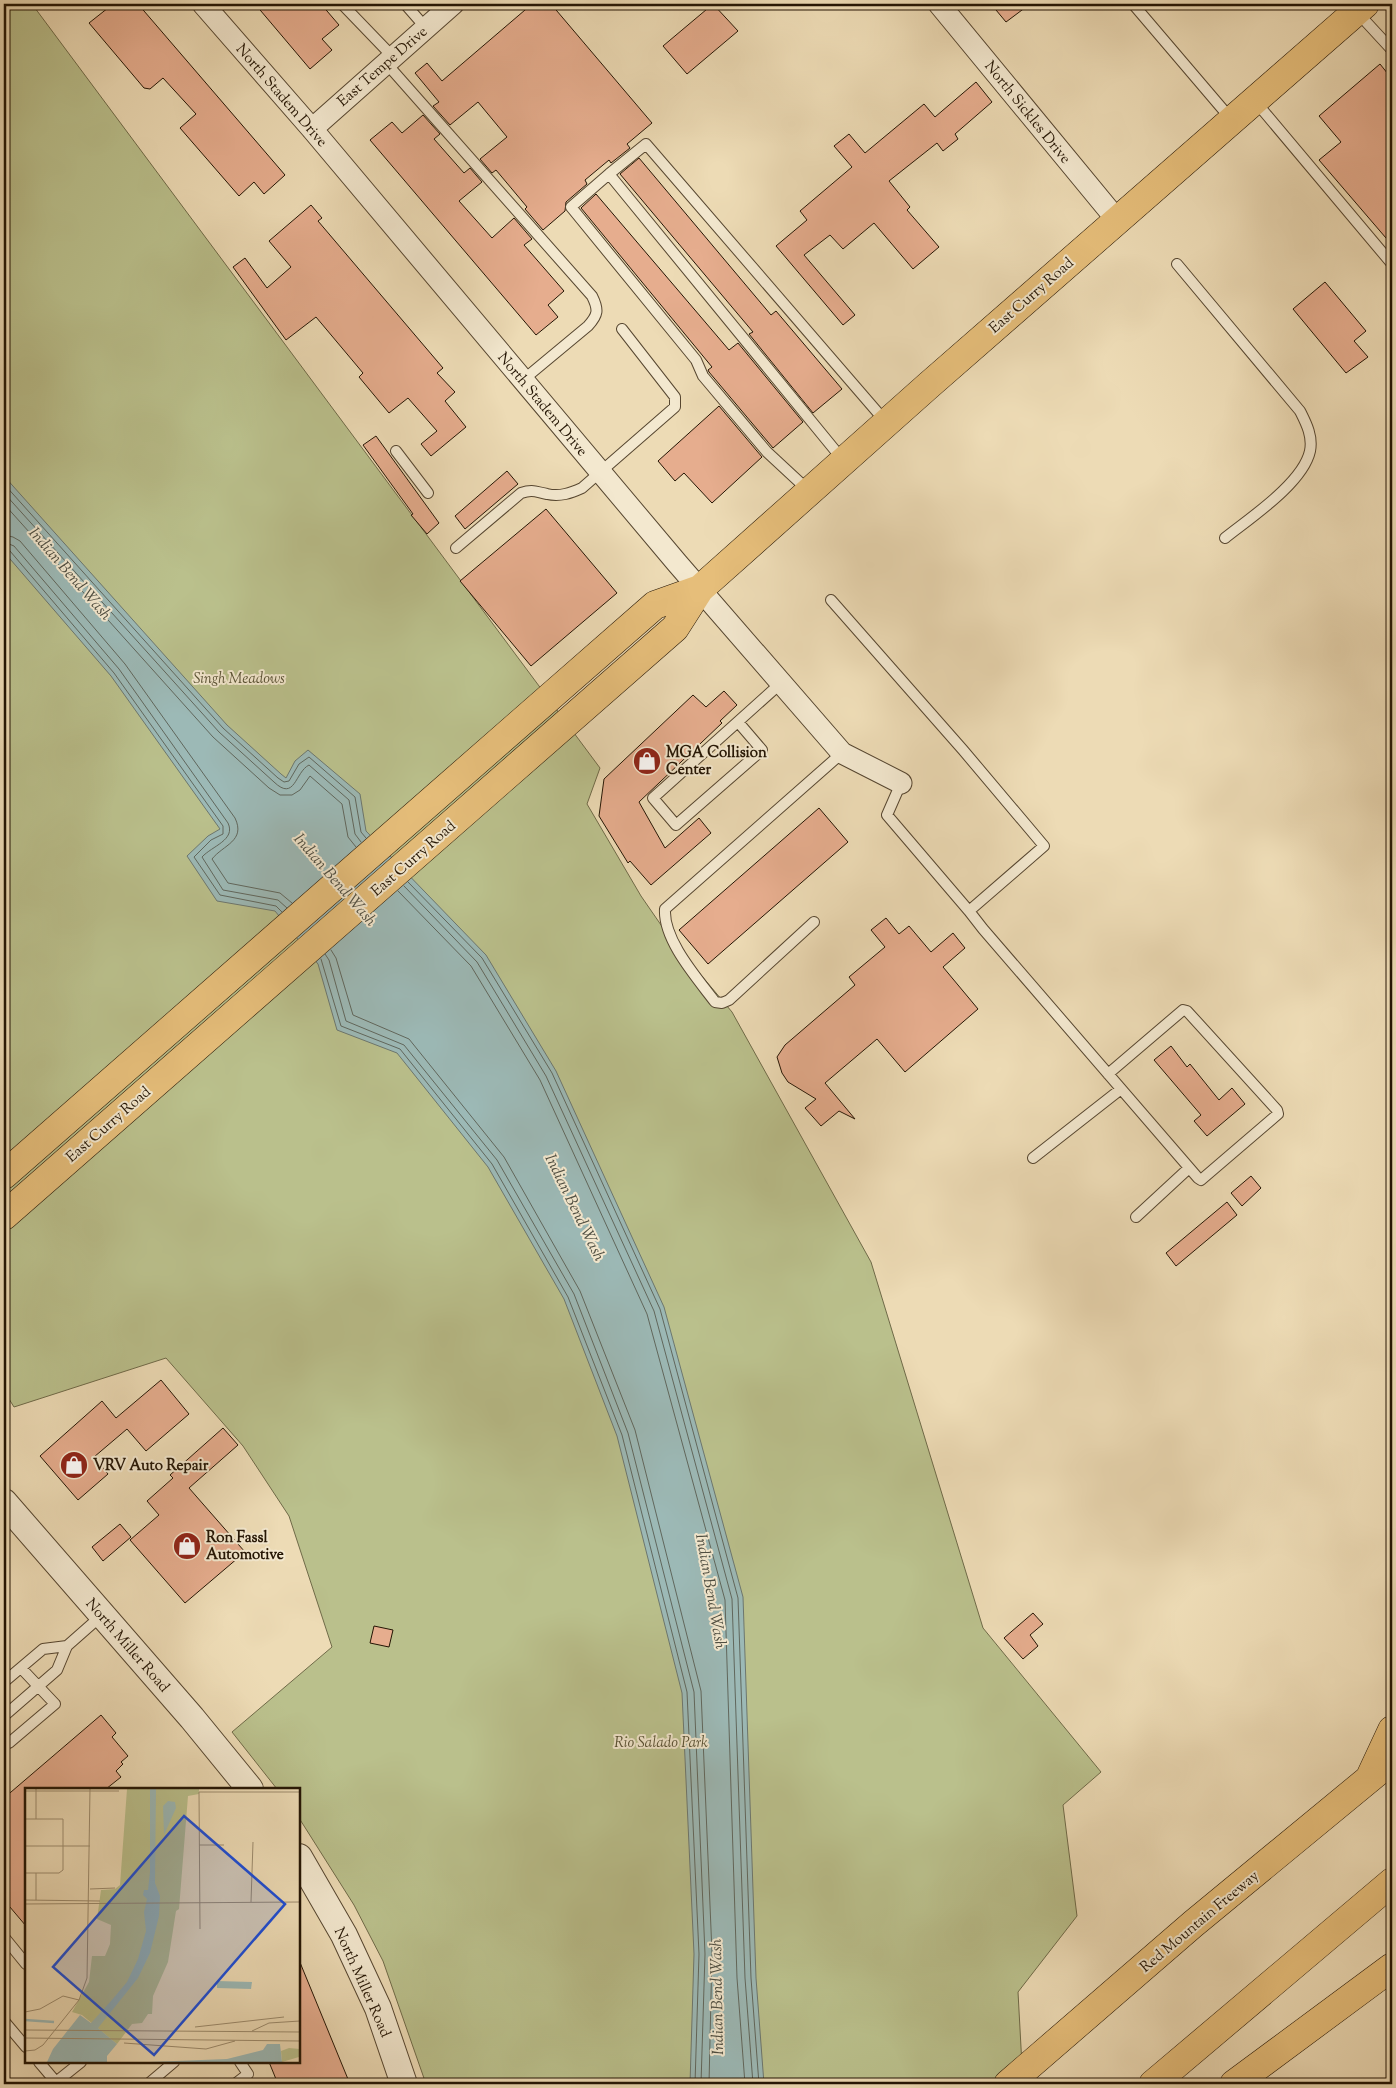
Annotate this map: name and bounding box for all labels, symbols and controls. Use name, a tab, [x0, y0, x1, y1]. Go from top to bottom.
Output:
street label: East Tempe Drive	[333, 22, 433, 112]
street label: North Stadem Drive	[230, 40, 332, 152]
street label: North Sickles Drive	[979, 57, 1075, 169]
street label: East Curry Road	[985, 253, 1079, 339]
street label: North Stadem Drive	[492, 348, 592, 462]
water label: Indian Bend Wash	[22, 523, 116, 626]
park label: Singh Meadows	[193, 669, 285, 690]
place label: MGA Collision Center	[666, 743, 767, 781]
shop icon: MGA Collision Center	[632, 746, 662, 776]
street label: East Curry Road	[367, 816, 461, 902]
water label: Indian Bend Wash	[287, 829, 381, 932]
street label: East Curry Road	[62, 1082, 156, 1168]
water label: Indian Bend Wash	[538, 1151, 610, 1266]
shop icon: VRV Auto Repair	[59, 1450, 89, 1480]
place label: VRV Auto Repair	[93, 1456, 209, 1477]
place label: Ron Fassl Automotive	[206, 1528, 284, 1566]
shop icon: Ron Fassl Automotive	[172, 1531, 202, 1561]
water label: Indian Bend Wash	[688, 1532, 731, 1651]
street label: North Miller Road	[80, 1594, 174, 1698]
park label: Rio Salado Park	[614, 1733, 708, 1754]
inset map	[25, 1788, 300, 2063]
street label: Red Mountain Freeway	[1136, 1866, 1264, 1978]
street label: North Miller Road	[328, 1924, 396, 2041]
water label: Indian Bend Wash	[706, 1938, 731, 2055]

